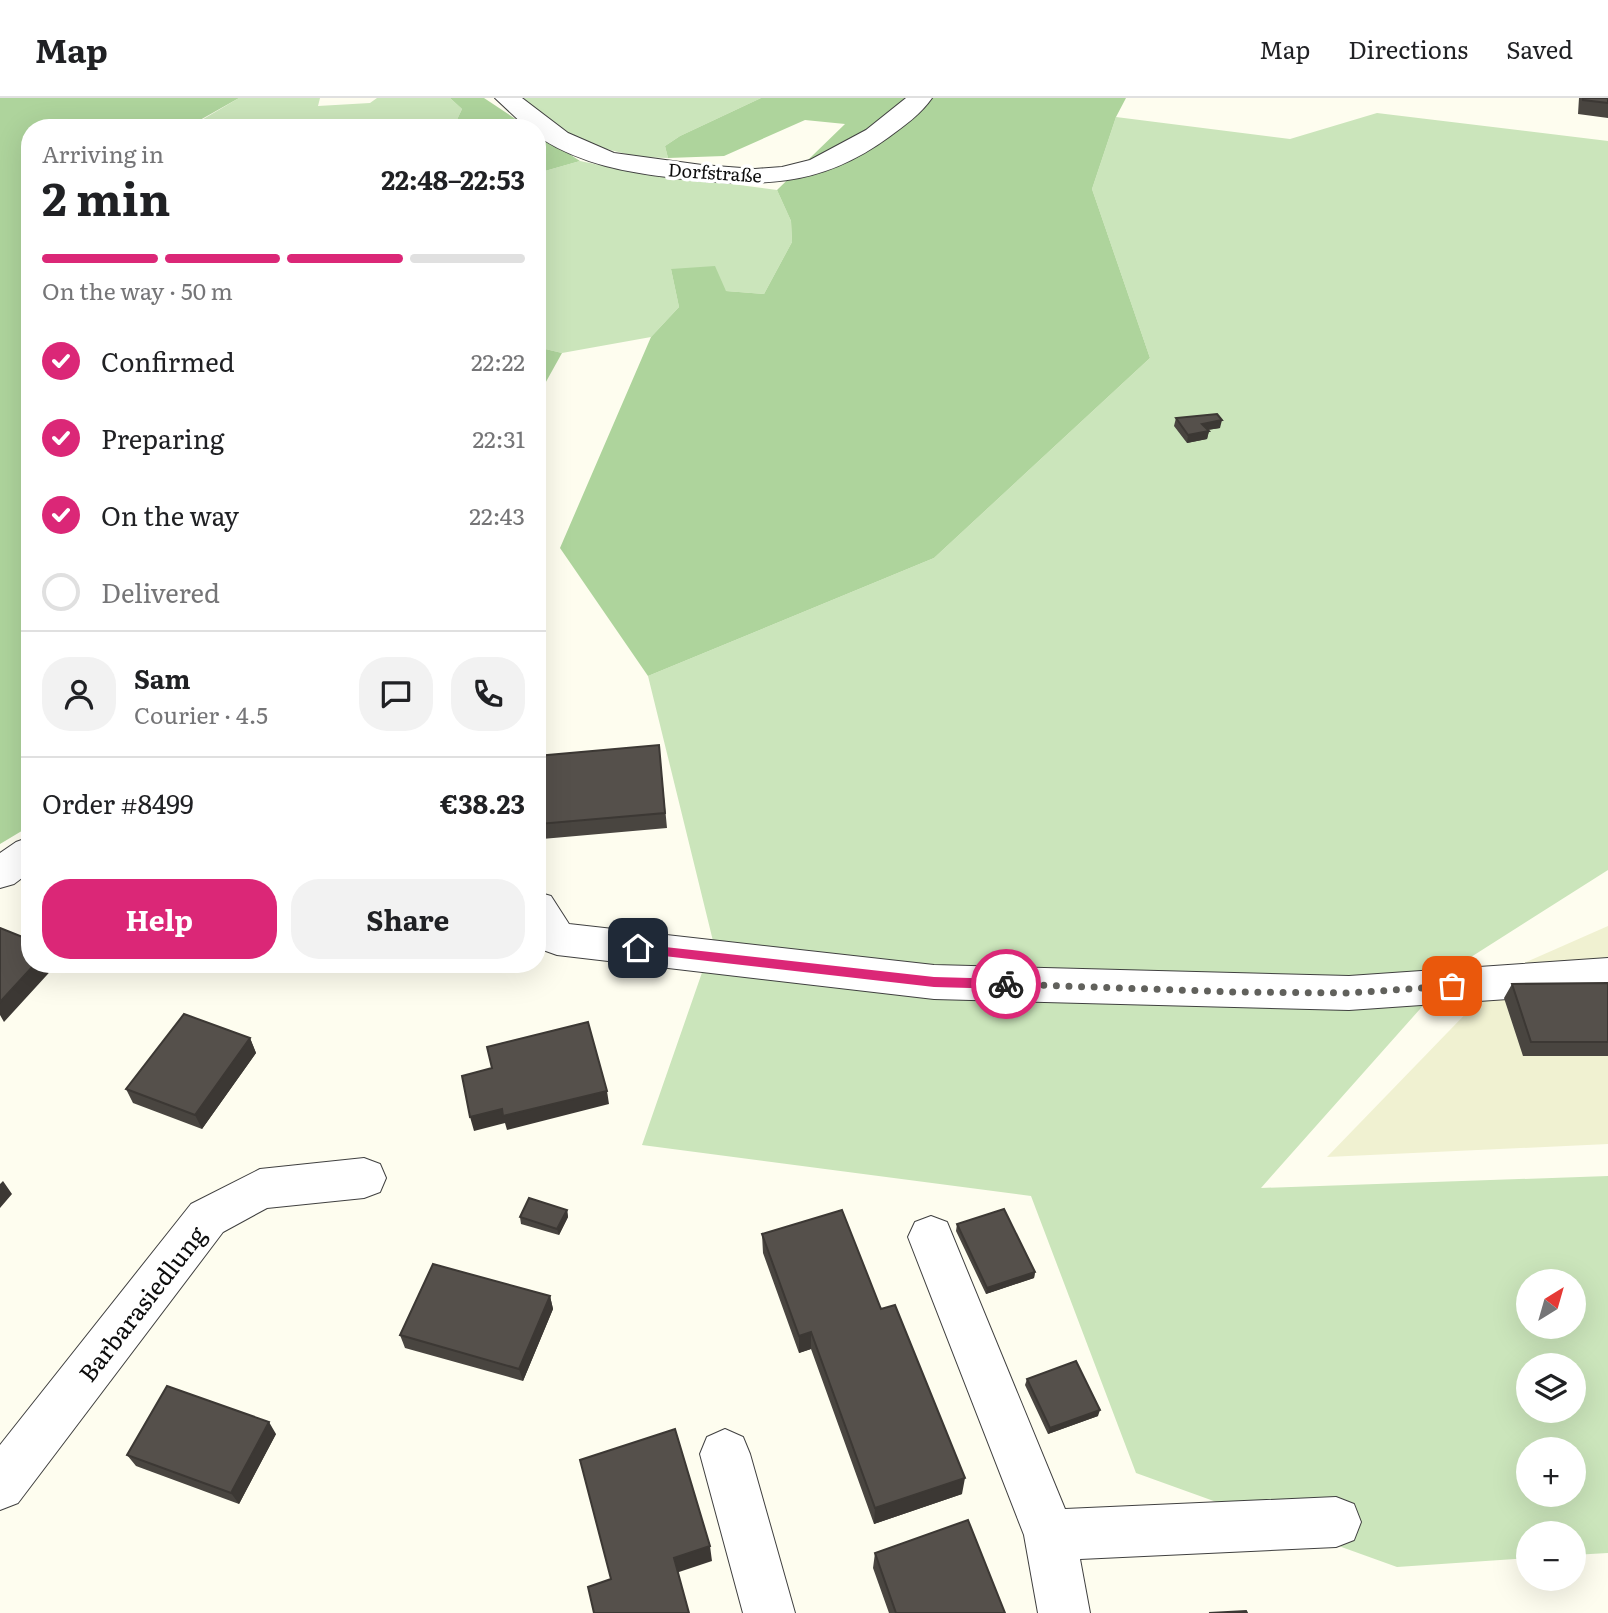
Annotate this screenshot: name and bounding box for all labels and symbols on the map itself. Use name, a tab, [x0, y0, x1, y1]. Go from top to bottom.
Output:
street label: Dorfstraße	[667, 155, 763, 189]
pin	[608, 918, 668, 978]
courier	[971, 949, 1041, 1019]
pin	[1422, 956, 1482, 1016]
street label: Barbarasiedlung	[69, 1217, 213, 1388]
north arrow	[1516, 1269, 1586, 1339]

